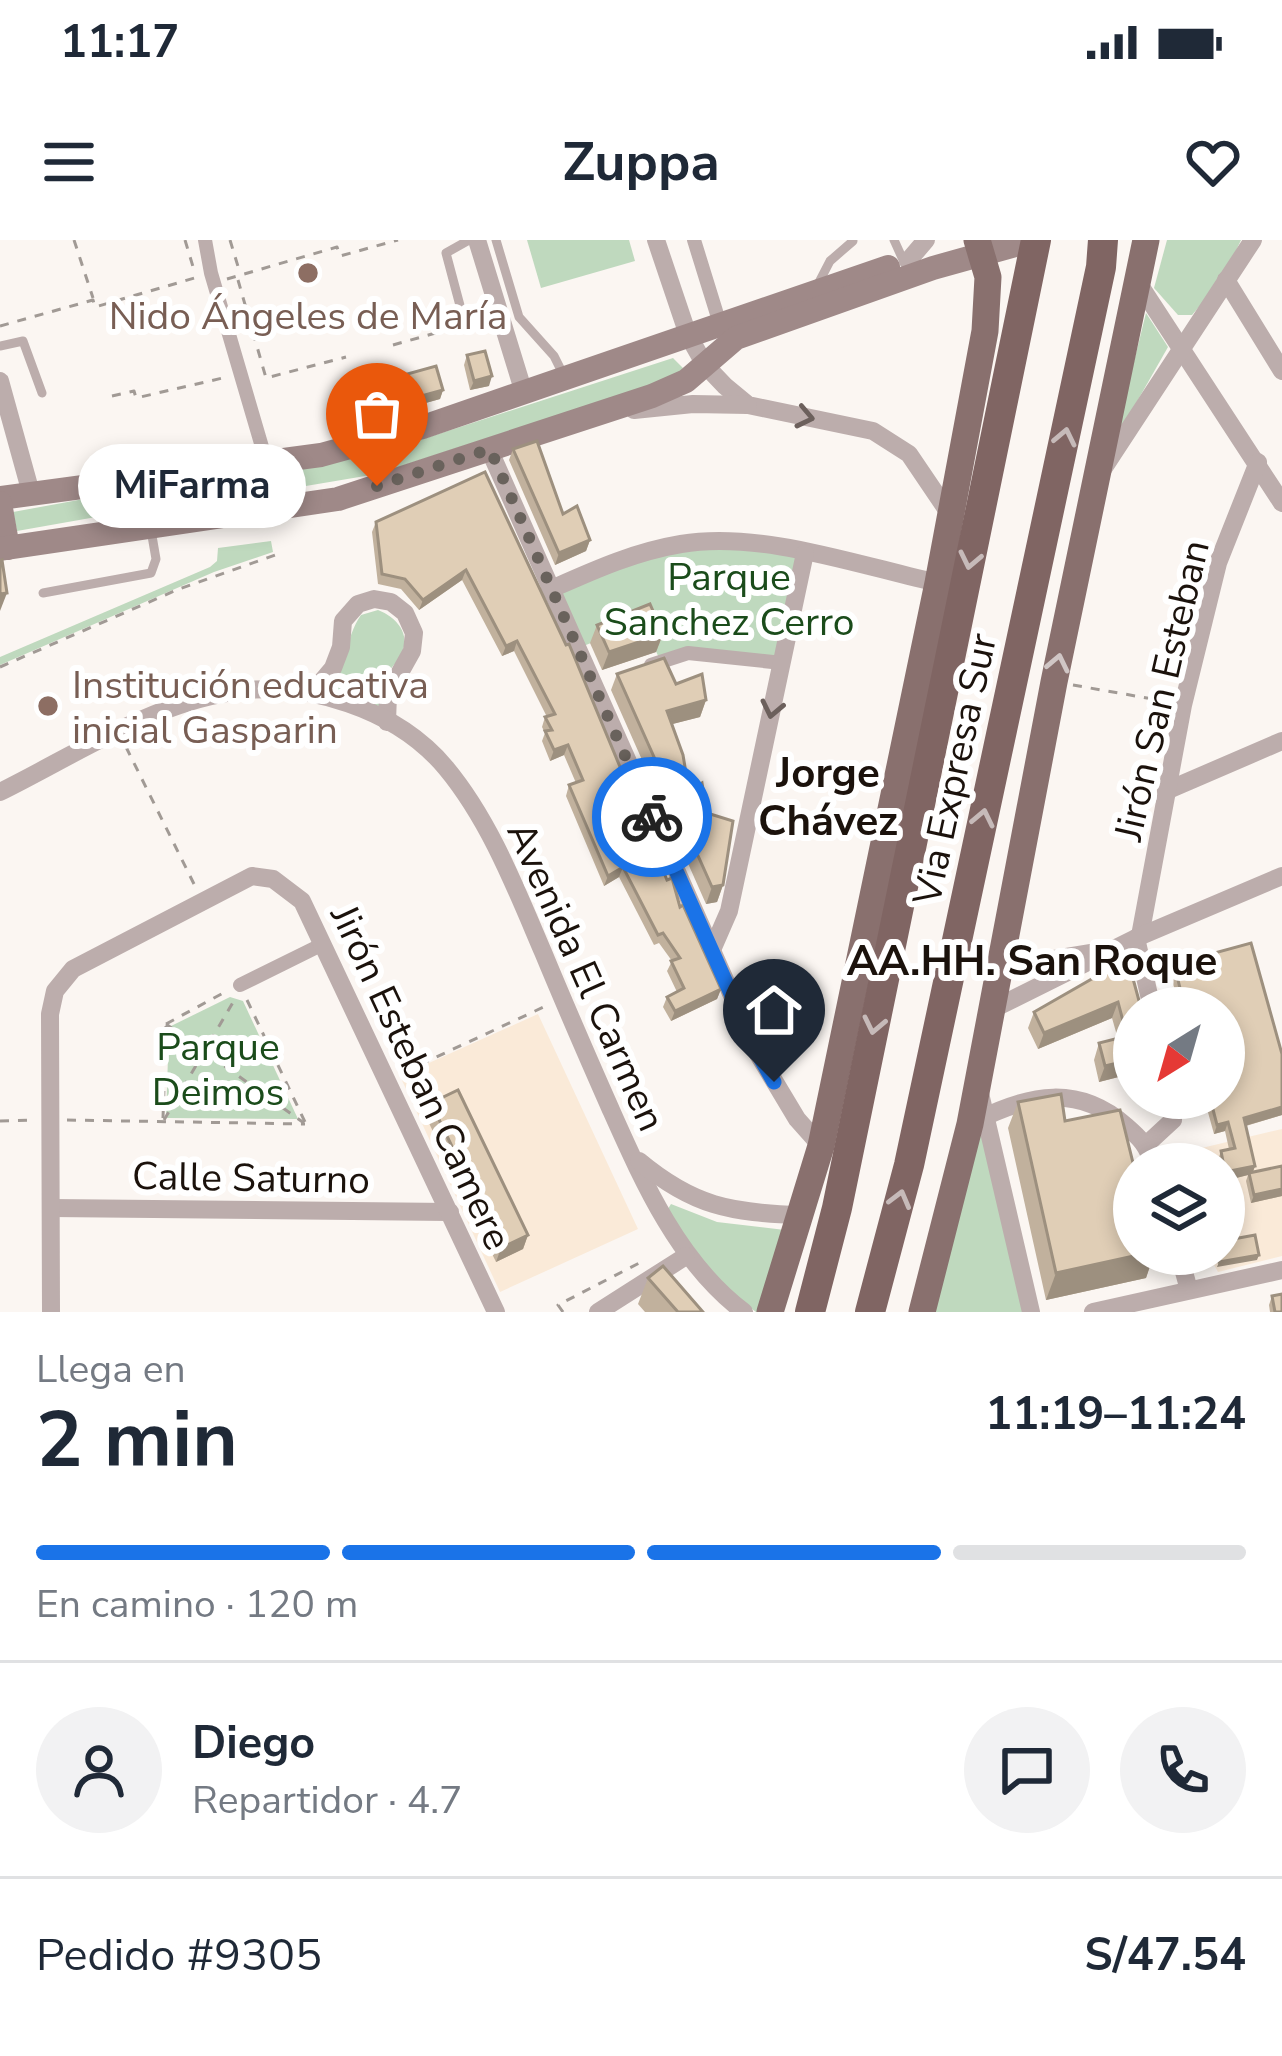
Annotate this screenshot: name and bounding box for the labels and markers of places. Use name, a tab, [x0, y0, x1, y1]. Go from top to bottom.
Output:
marker: Nido Ángeles de María	[295, 260, 321, 286]
place label: Nido Ángeles de María	[109, 290, 507, 343]
pin	[326, 363, 428, 486]
callout: MiFarma	[77, 444, 305, 528]
place label: Institución educativa inicial Gasparin	[72, 659, 429, 757]
marker: Institución educativa inicial Gasparin	[35, 693, 61, 719]
pin	[723, 959, 825, 1082]

